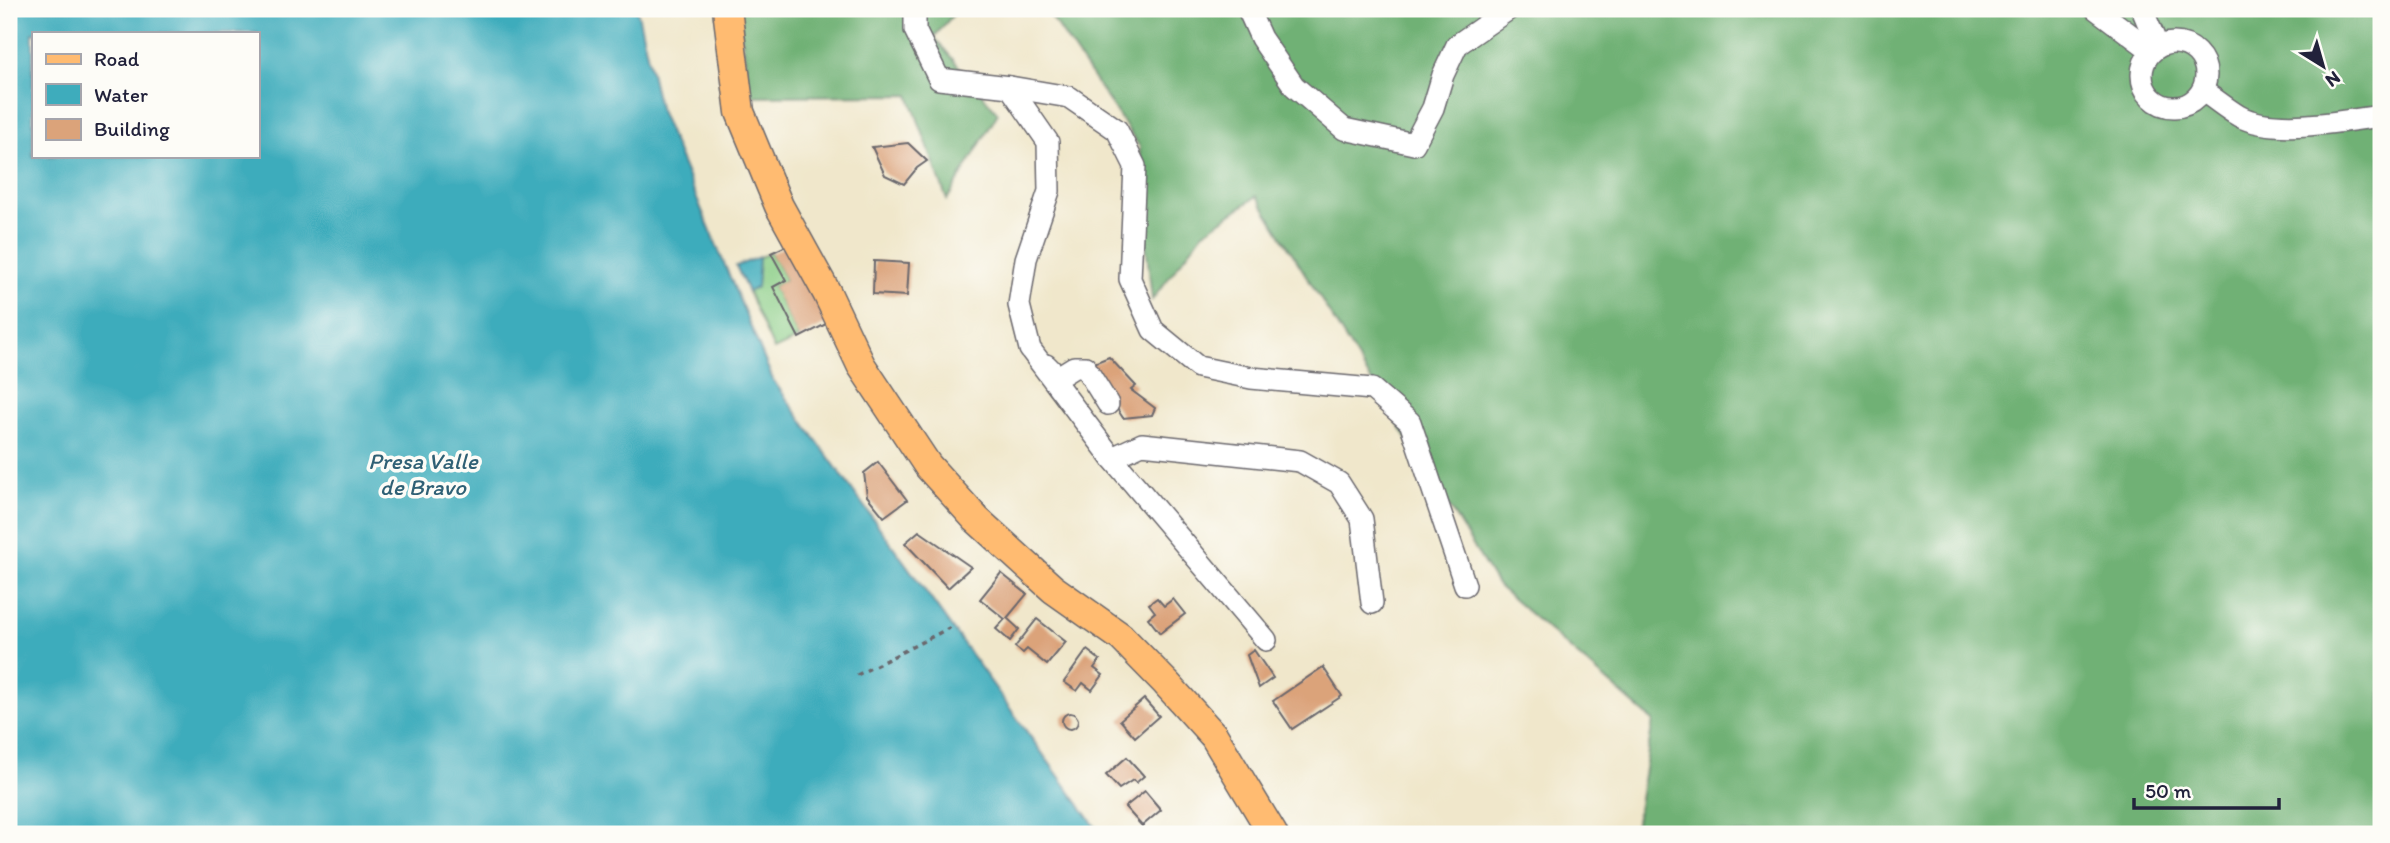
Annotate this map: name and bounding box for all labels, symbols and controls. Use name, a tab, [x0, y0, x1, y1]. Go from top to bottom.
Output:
legend	[32, 32, 259, 158]
north arrow	[2288, 32, 2358, 102]
text: Road	[94, 46, 140, 71]
text: N	[2321, 66, 2345, 92]
text: Water	[94, 82, 148, 107]
text: Building	[94, 116, 170, 141]
water label: Presa Valle de Bravo	[368, 447, 479, 501]
scale bar	[2134, 766, 2280, 810]
text: 50 m	[2145, 778, 2192, 803]

